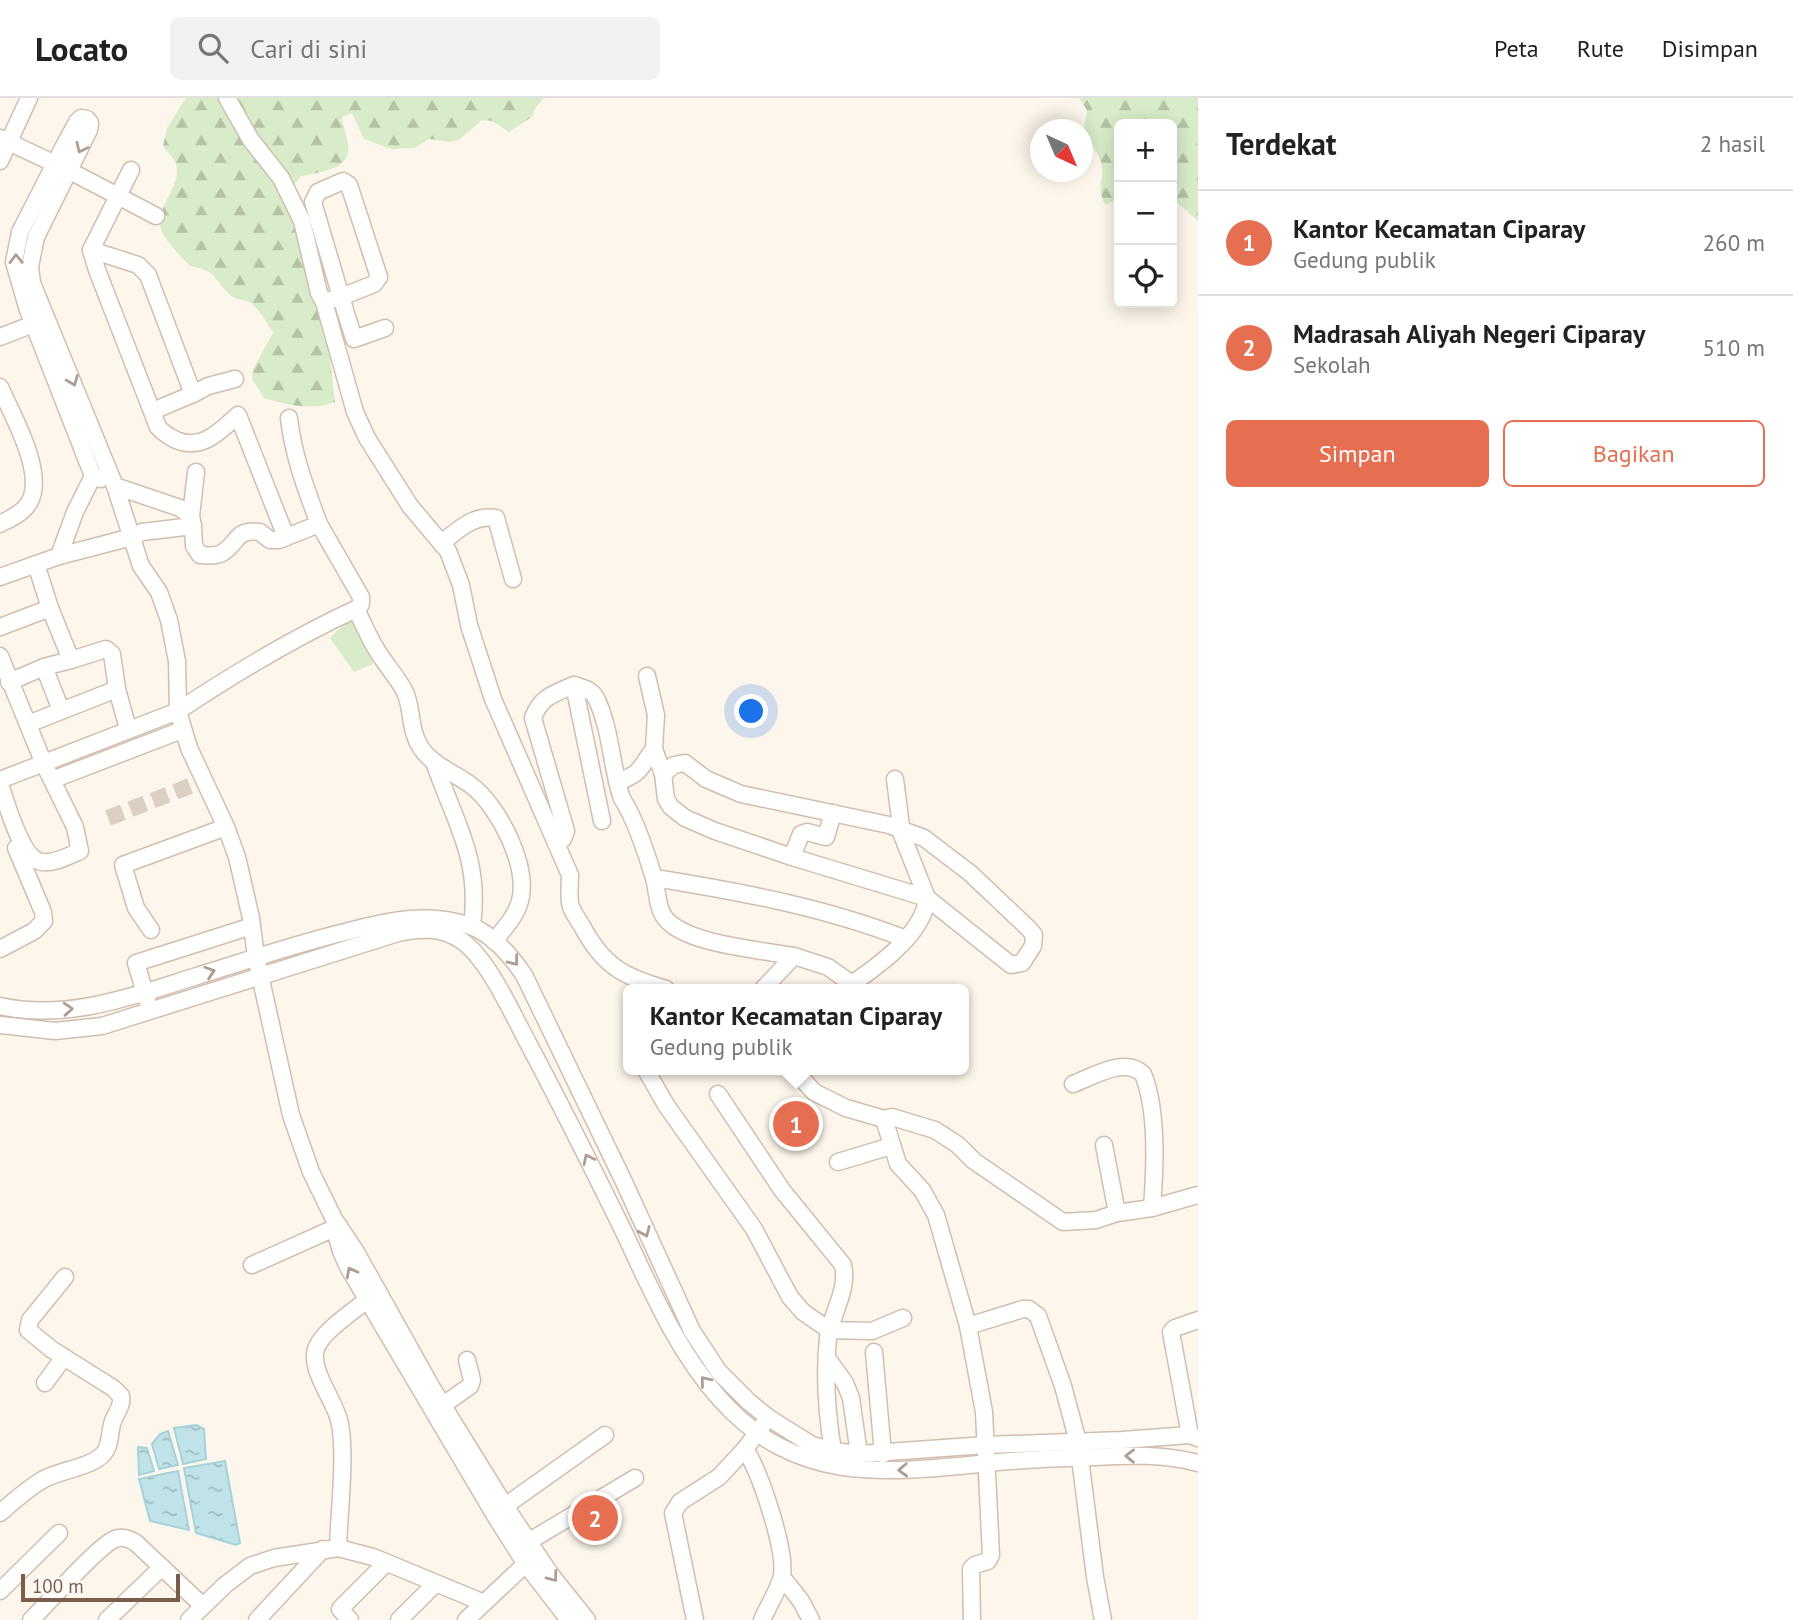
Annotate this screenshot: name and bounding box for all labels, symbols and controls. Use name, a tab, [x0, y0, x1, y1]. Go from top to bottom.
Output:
search box	[170, 17, 660, 80]
text: Locato	[35, 27, 128, 70]
icon: search	[194, 29, 232, 67]
text: Cari di sini	[250, 32, 367, 65]
text: Peta	[1494, 33, 1539, 64]
text: Rute	[1577, 33, 1624, 64]
text: Disimpan	[1662, 33, 1758, 64]
north arrow	[1030, 119, 1093, 182]
map controls	[1114, 119, 1177, 308]
button: +	[1114, 119, 1177, 182]
text: Terdekat	[1226, 124, 1336, 163]
text: 2 hasil	[1700, 129, 1765, 158]
one-way arrow	[75, 141, 89, 153]
button: −	[1114, 182, 1177, 245]
text: Kantor Kecamatan Ciparay	[1293, 212, 1586, 245]
text: 1	[1242, 228, 1256, 257]
text: 260 m	[1703, 228, 1765, 257]
button: locate	[1114, 245, 1177, 308]
text: Gedung publik	[1293, 245, 1436, 274]
one-way arrow	[8, 253, 24, 264]
text: Madrasah Aliyah Negeri Ciparay	[1293, 317, 1645, 350]
text: 2	[1242, 333, 1256, 362]
text: 510 m	[1703, 333, 1765, 362]
text: Sekolah	[1293, 350, 1371, 379]
one-way arrow	[64, 375, 78, 387]
button: Simpan	[1226, 420, 1489, 487]
button: Bagikan	[1503, 420, 1765, 487]
your location	[734, 694, 768, 728]
one-way arrow	[505, 954, 518, 966]
one-way arrow	[204, 966, 216, 980]
popup	[623, 984, 969, 1075]
text: Kantor Kecamatan Ciparay	[650, 999, 942, 1032]
one-way arrow	[63, 1002, 74, 1017]
text: Gedung publik	[650, 1032, 793, 1061]
pin: 1	[773, 1098, 819, 1150]
one-way arrow	[583, 1154, 597, 1166]
one-way arrow	[637, 1225, 651, 1237]
one-way arrow	[346, 1266, 359, 1279]
one-way arrow	[701, 1377, 713, 1390]
one-way arrow	[1125, 1448, 1135, 1464]
one-way arrow	[898, 1462, 909, 1477]
pin: 2	[572, 1492, 618, 1544]
one-way arrow	[544, 1569, 557, 1582]
scale bar	[21, 1571, 180, 1603]
text: 100 m	[32, 1574, 84, 1598]

